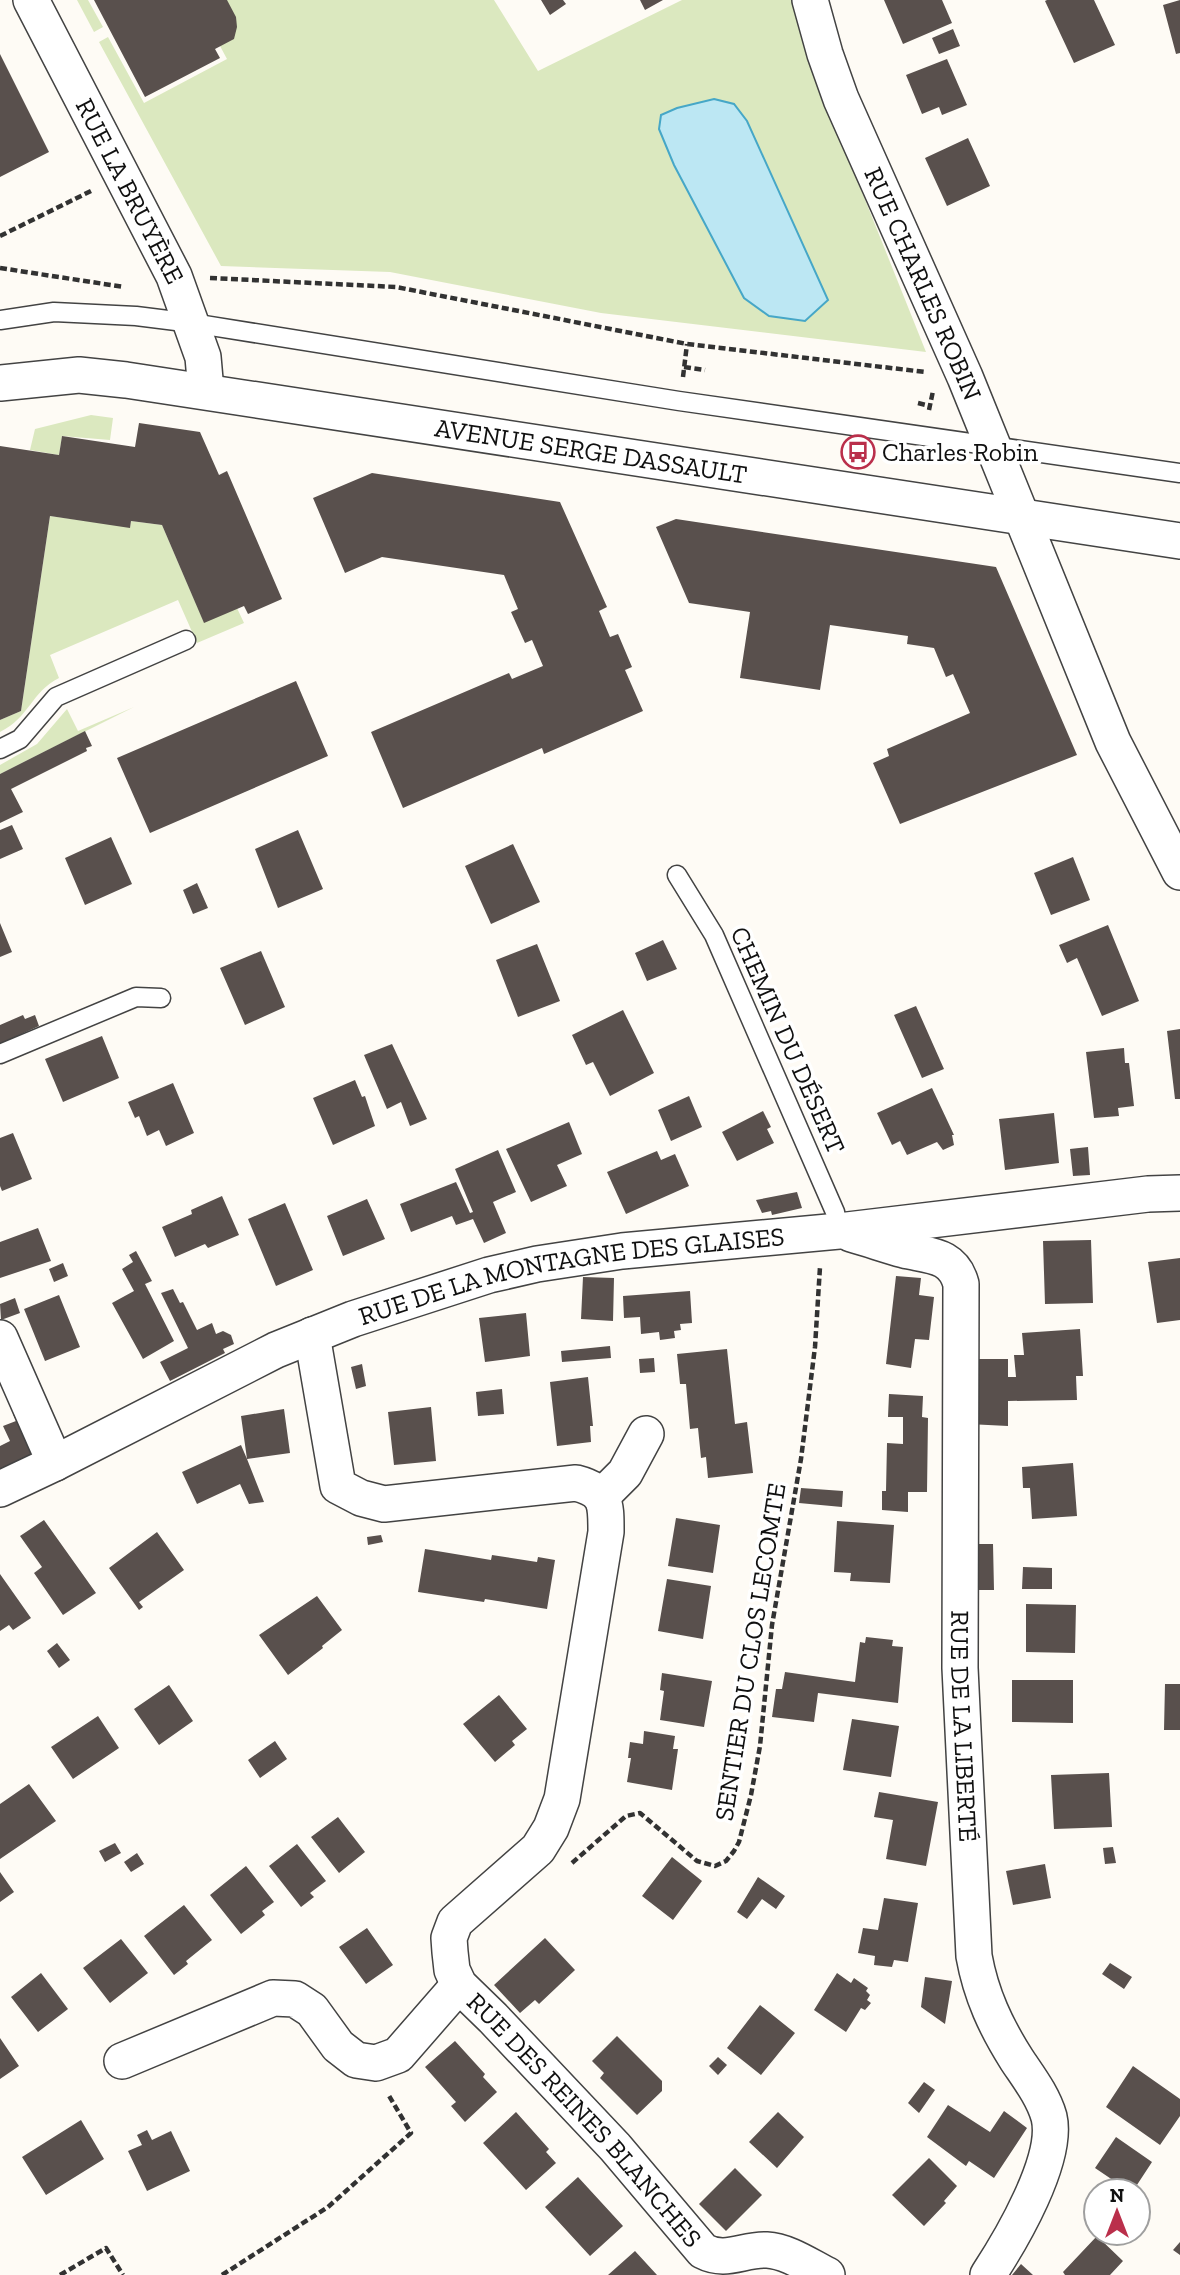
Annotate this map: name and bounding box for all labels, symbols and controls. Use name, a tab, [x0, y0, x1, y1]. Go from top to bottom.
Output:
street label: RUE LA BRUYÈRE	[69, 93, 191, 289]
street label: RUE CHARLES ROBIN	[857, 162, 989, 405]
street label: AVENUE SERGE DASSAULT	[433, 411, 749, 491]
bus stop icon: Charles Robin	[839, 433, 877, 471]
place label: Charles Robin	[882, 436, 1038, 468]
street label: CHEMIN DU DÉSERT	[724, 921, 852, 1159]
street label: RUE DE LA MONTAGNE DES GLAISES	[355, 1220, 786, 1332]
street label: SENTIER DU CLOS LECOMTE	[707, 1481, 793, 1823]
street label: RUE DE LA LIBERTÉ	[944, 1610, 984, 1843]
street label: RUE DES REINES BLANCHES	[460, 1986, 709, 2254]
north arrow	[1082, 2177, 1152, 2247]
text: N	[1110, 2184, 1124, 2207]

